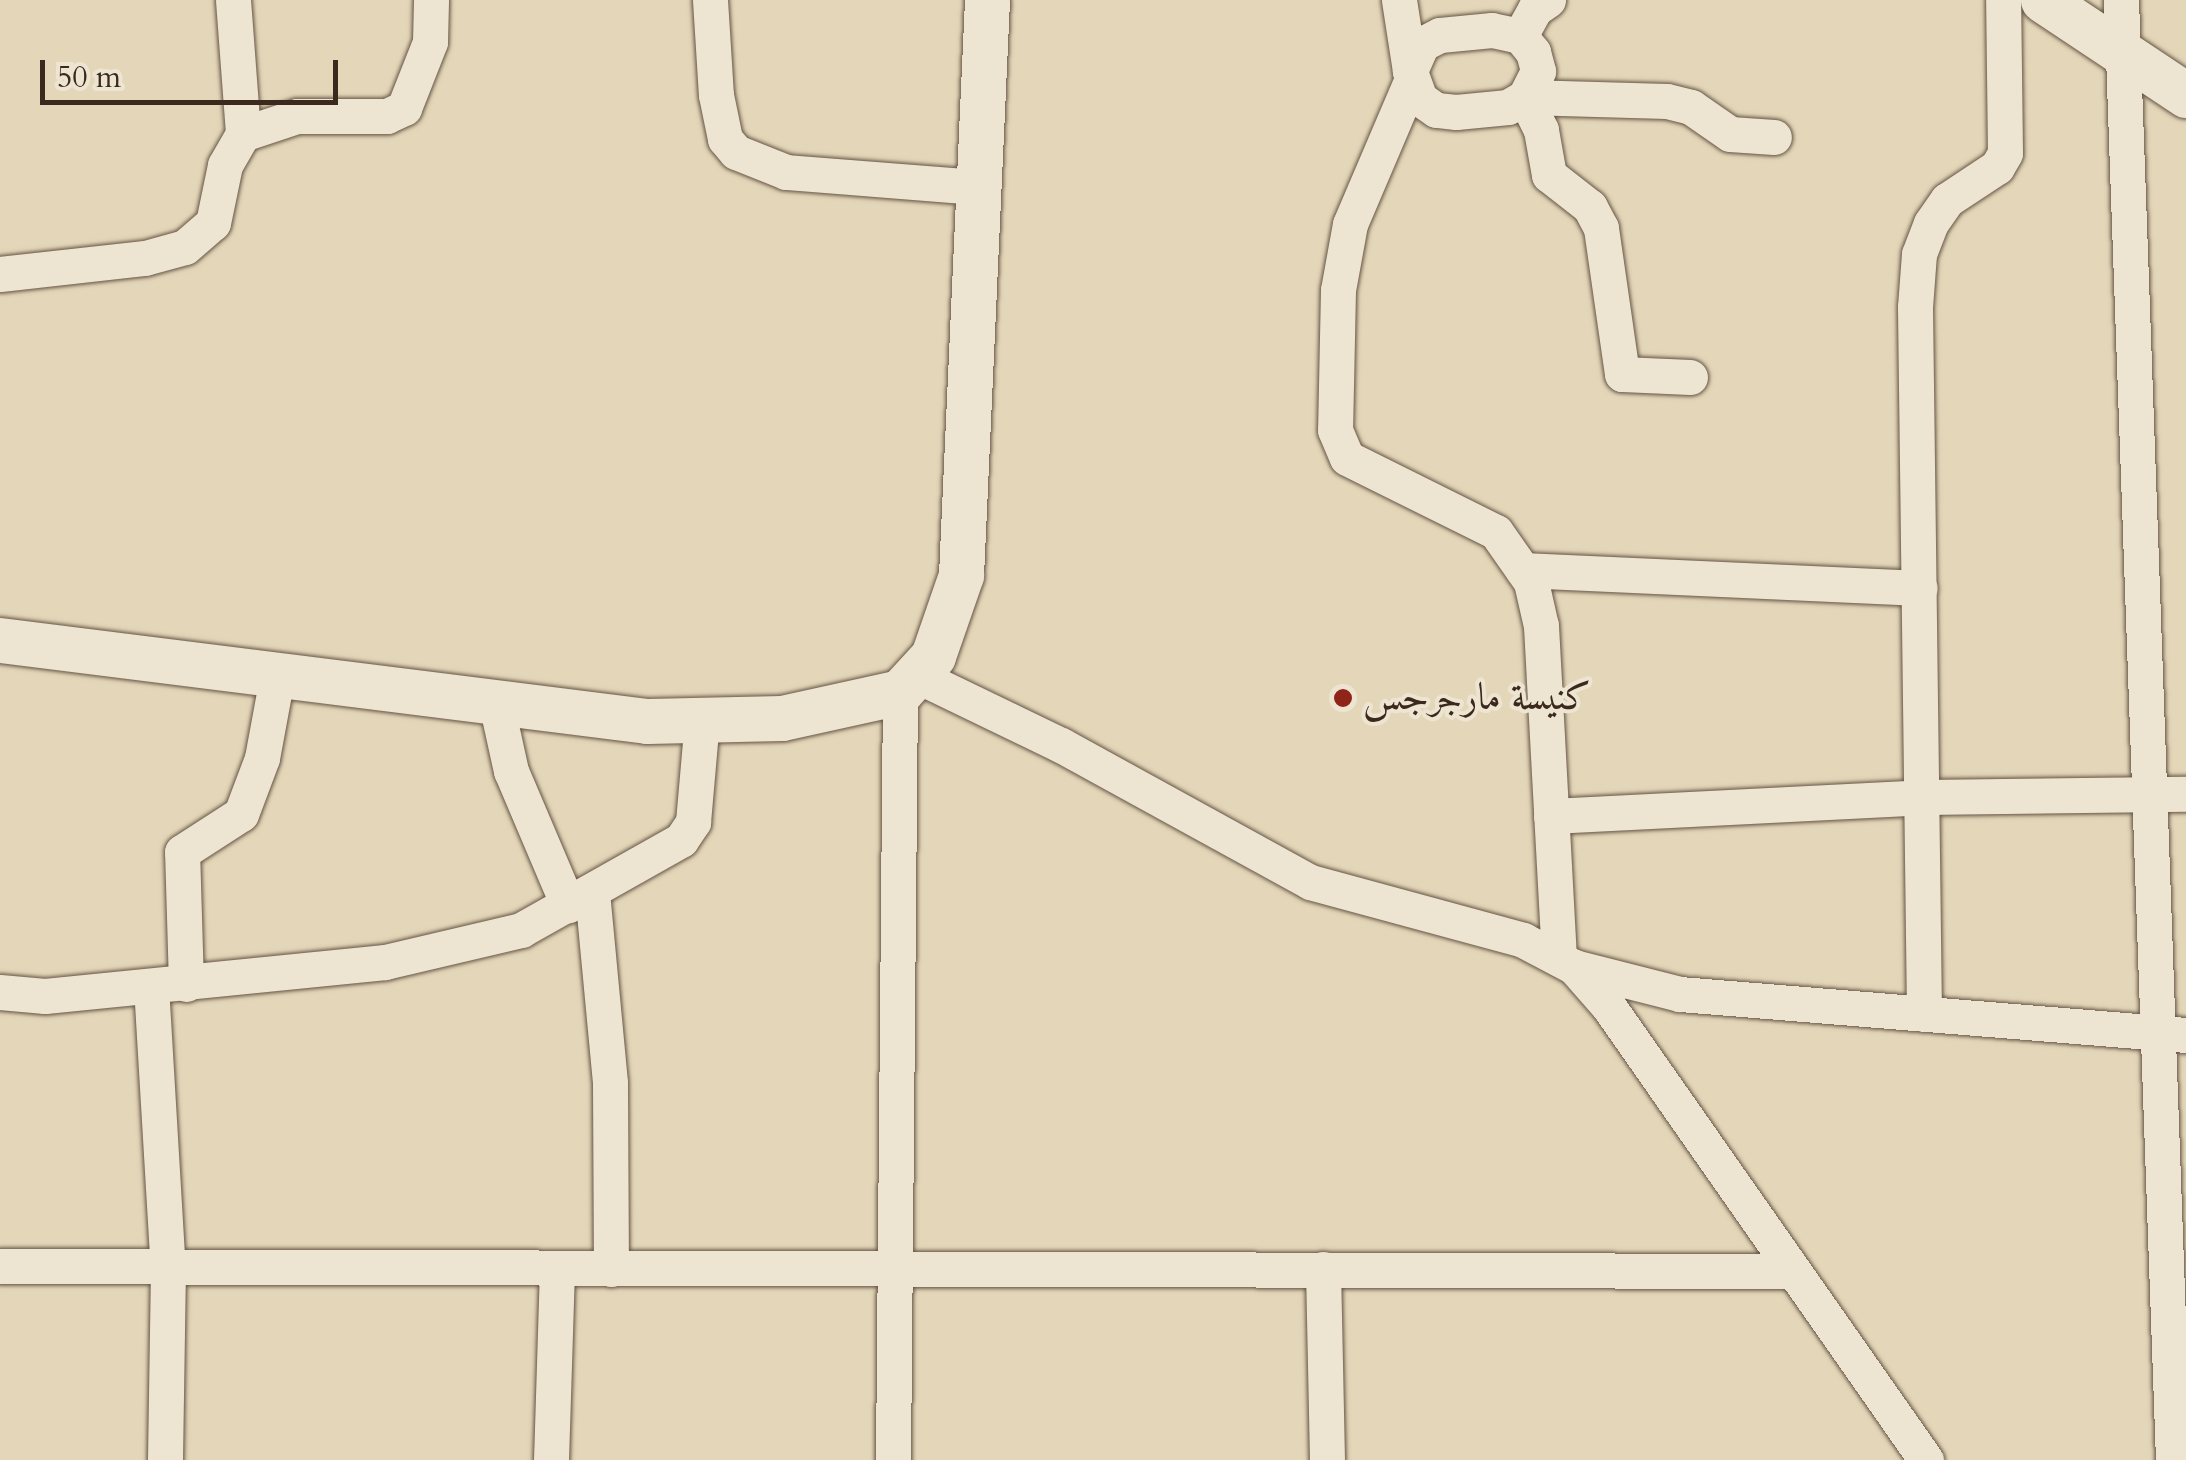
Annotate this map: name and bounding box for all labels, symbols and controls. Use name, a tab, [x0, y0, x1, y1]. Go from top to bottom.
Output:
scale bar	[45, 40, 342, 102]
text: 50 m	[57, 57, 121, 98]
place label: كنيسة مارجرجس	[1363, 675, 1591, 721]
marker: كنيسة مارجرجس	[1332, 687, 1354, 709]

